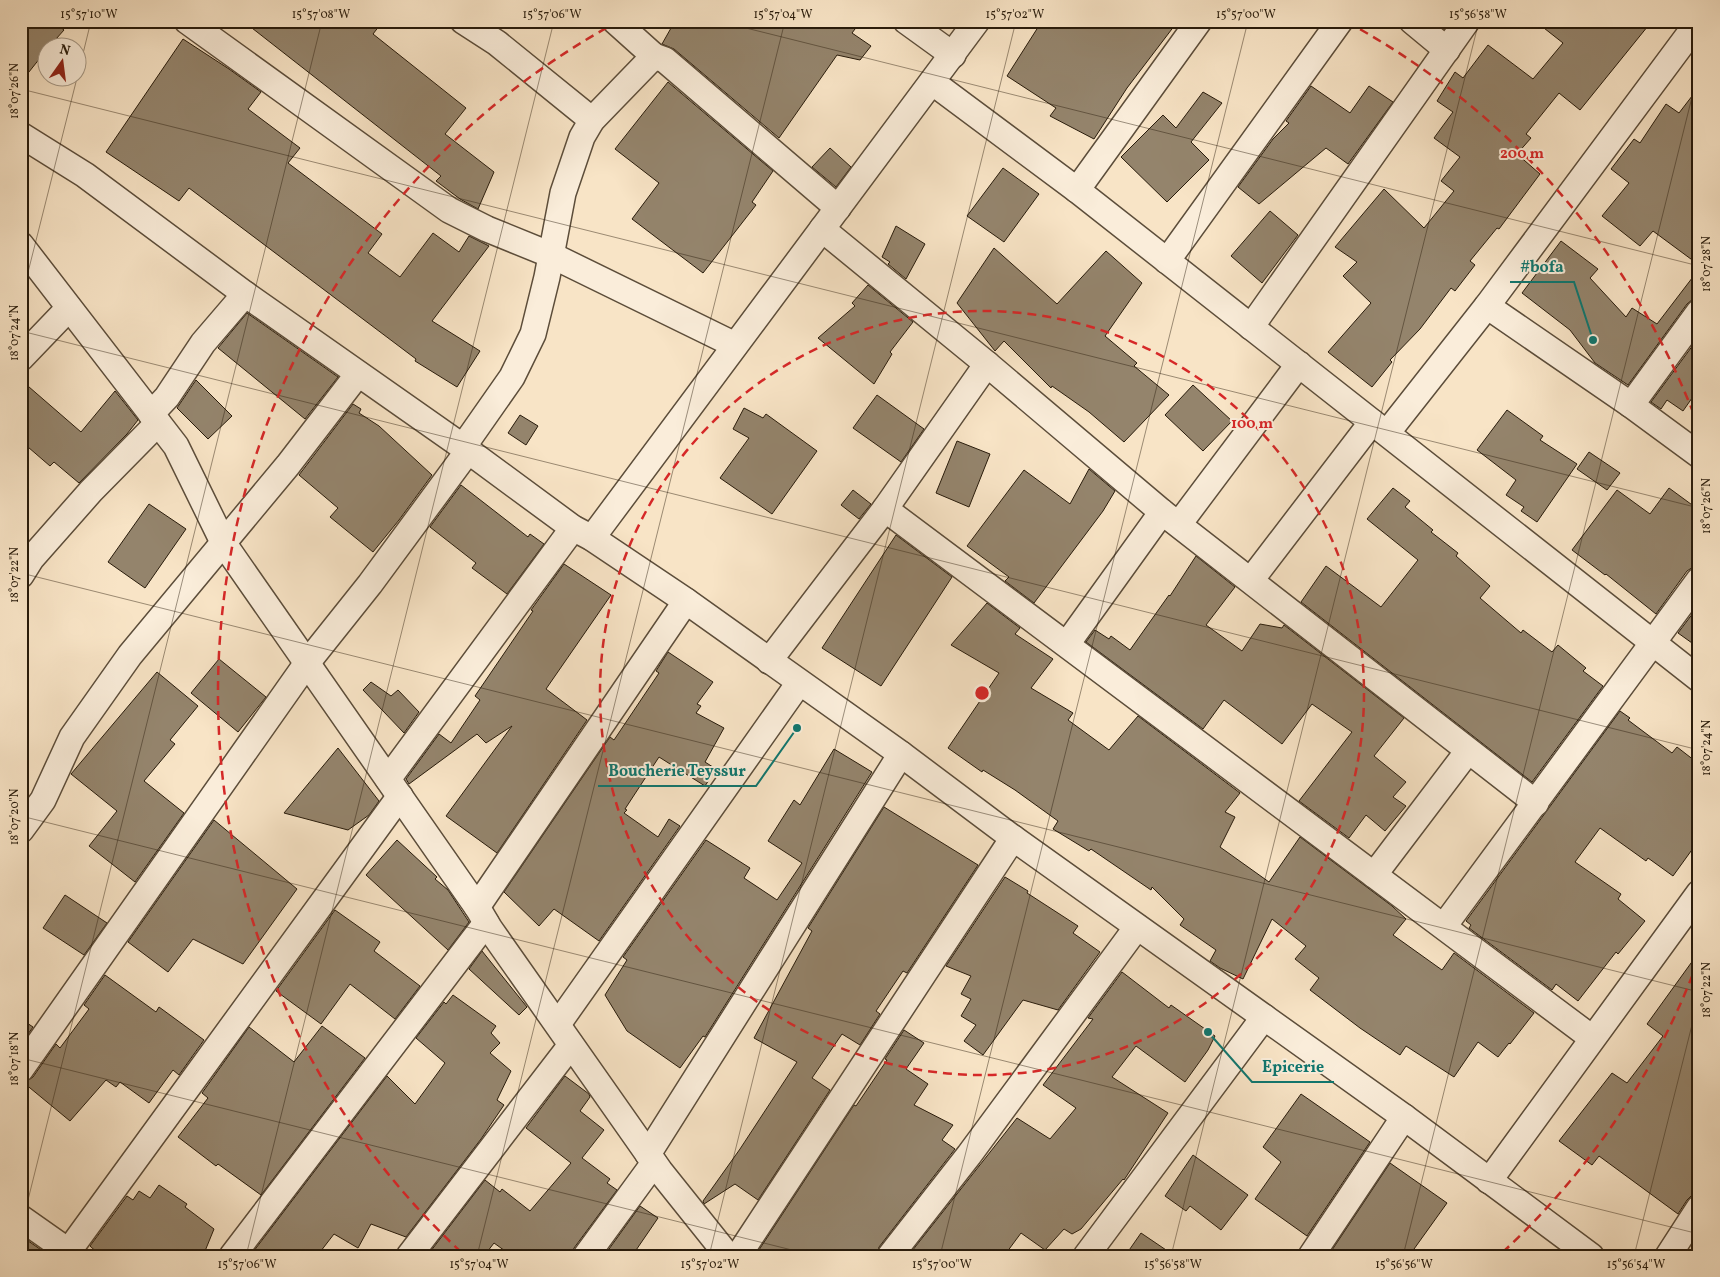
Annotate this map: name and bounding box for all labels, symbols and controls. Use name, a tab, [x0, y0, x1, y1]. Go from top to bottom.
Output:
text: 15°57'10"W	[60, 7, 118, 23]
text: 15°57'08"W	[292, 7, 350, 23]
text: 15°57'06"W	[523, 7, 581, 23]
text: 15°57'04"W	[753, 7, 813, 23]
text: 15°57'02"W	[986, 7, 1044, 23]
text: 15°57'00"W	[1216, 7, 1276, 23]
text: 15°56'58"W	[1449, 7, 1507, 23]
north arrow	[38, 38, 88, 88]
text: N	[58, 40, 72, 61]
text: 18°07'26"N	[7, 63, 23, 119]
text: 200 m	[1500, 144, 1544, 165]
text: 18°07'28"N	[1699, 236, 1715, 292]
callout: #bofa	[1510, 251, 1574, 282]
text: #bofa	[1520, 257, 1564, 279]
text: 18°07'24"N	[7, 305, 23, 361]
text: 100 m	[1231, 414, 1274, 435]
text: 18°07'26"N	[1699, 478, 1715, 534]
text: 18°07'22"N	[7, 547, 23, 603]
centre of rings	[973, 684, 991, 702]
text: 18°07'24"N	[1699, 720, 1715, 776]
callout: Boucherie Teyssur	[598, 755, 756, 786]
text: Boucherie Teyssur	[608, 761, 746, 783]
text: 18°07'20"N	[7, 789, 23, 845]
text: 18°07'22"N	[1699, 962, 1715, 1018]
text: 18°07'18"N	[7, 1032, 23, 1086]
callout: Epicerie	[1252, 1051, 1334, 1082]
text: Epicerie	[1262, 1057, 1324, 1079]
text: 15°57'06"W	[218, 1257, 276, 1273]
text: 15°57'04"W	[449, 1257, 509, 1273]
text: 15°57'02"W	[681, 1257, 739, 1273]
text: 15°57'00"W	[912, 1257, 972, 1273]
text: 15°56'58"W	[1144, 1257, 1202, 1273]
text: 15°56'56"W	[1375, 1257, 1433, 1273]
text: 15°56'54"W	[1607, 1257, 1665, 1273]

